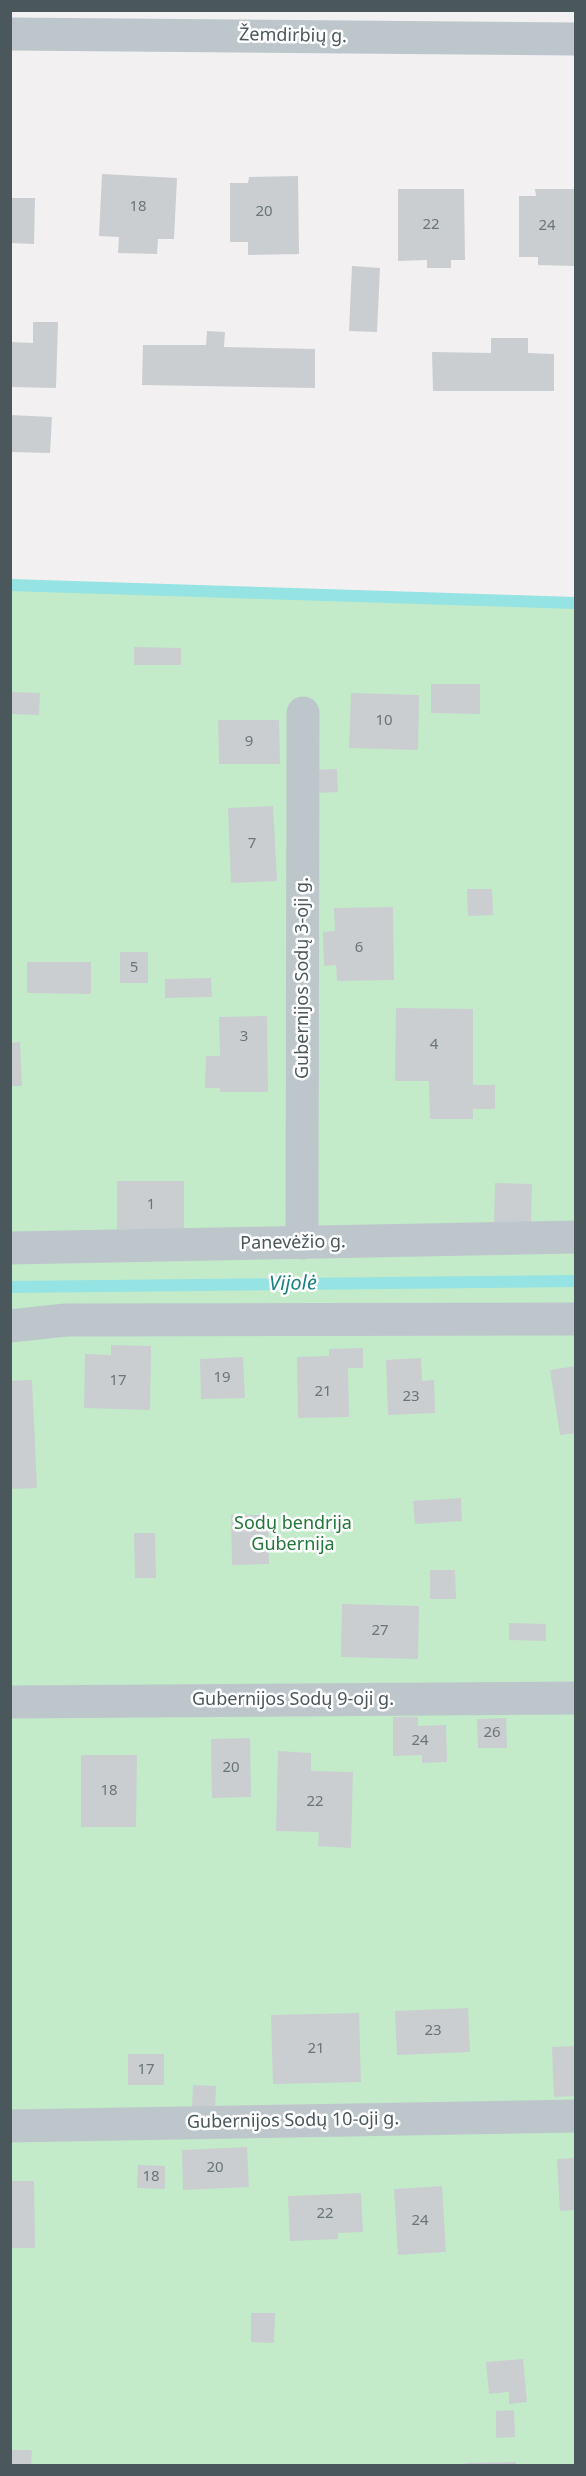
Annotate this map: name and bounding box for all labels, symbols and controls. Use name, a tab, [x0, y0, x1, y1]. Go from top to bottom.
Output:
street label: Žemdirbių g.	[239, 24, 347, 48]
house number: 18	[129, 198, 147, 216]
house number: 20	[255, 203, 273, 221]
house number: 22	[422, 216, 440, 234]
house number: 24	[538, 217, 556, 235]
house number: 10	[375, 712, 393, 730]
house number: 9	[245, 733, 253, 751]
house number: 7	[248, 835, 256, 853]
street label: Gubernijos Sodų 3-oji g.	[292, 877, 314, 1079]
house number: 6	[355, 939, 363, 957]
house number: 5	[130, 959, 138, 977]
house number: 3	[240, 1028, 248, 1046]
house number: 4	[430, 1036, 438, 1054]
house number: 1	[147, 1196, 155, 1214]
street label: Panevėžio g.	[240, 1231, 346, 1255]
water label: Vijolė	[269, 1272, 317, 1296]
house number: 19	[213, 1369, 231, 1387]
house number: 17	[109, 1372, 127, 1390]
house number: 21	[314, 1383, 332, 1401]
house number: 23	[402, 1388, 420, 1406]
park label: Sodų bendrija Gubernija	[234, 1513, 352, 1556]
house number: 27	[371, 1622, 389, 1640]
street label: Gubernijos Sodų 9-oji g.	[192, 1689, 394, 1711]
house number: 26	[483, 1724, 501, 1742]
house number: 24	[411, 1732, 429, 1750]
house number: 20	[222, 1759, 240, 1777]
house number: 18	[100, 1782, 118, 1800]
house number: 22	[306, 1793, 324, 1811]
house number: 23	[424, 2022, 442, 2040]
house number: 21	[307, 2040, 325, 2058]
house number: 17	[137, 2061, 155, 2079]
street label: Gubernijos Sodų 10-oji g.	[187, 2108, 399, 2134]
house number: 20	[206, 2159, 224, 2177]
house number: 18	[142, 2168, 160, 2186]
house number: 22	[316, 2205, 334, 2223]
house number: 24	[411, 2212, 429, 2230]

